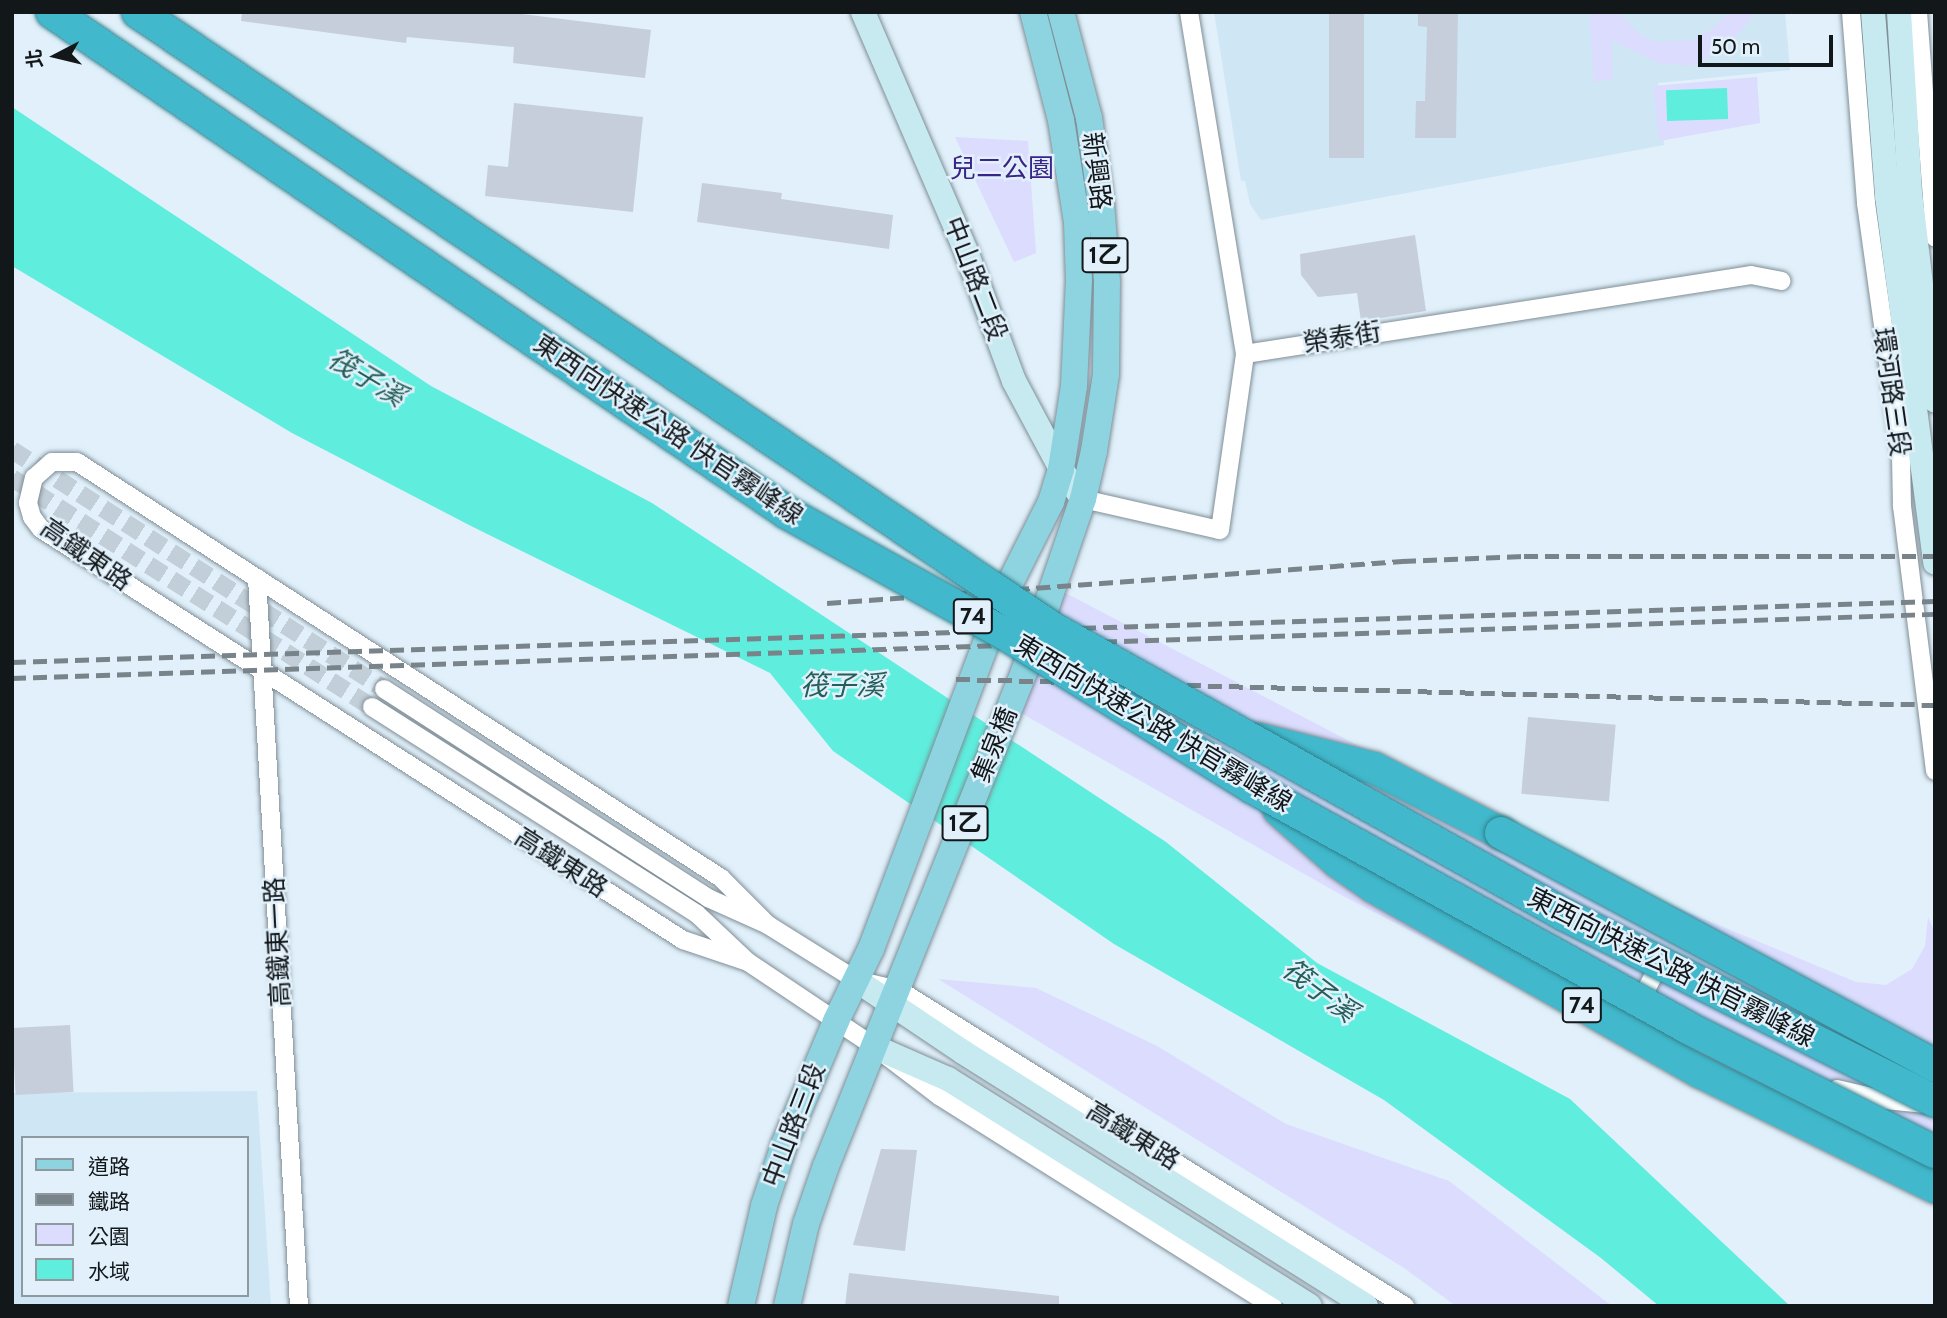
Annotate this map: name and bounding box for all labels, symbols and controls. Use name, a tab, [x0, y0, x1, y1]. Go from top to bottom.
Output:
north arrow	[21, 21, 91, 91]
scale bar	[1702, 21, 1837, 65]
text: 50 m	[1711, 34, 1760, 59]
text: 北	[22, 48, 47, 69]
street label: 新興路	[1076, 130, 1116, 212]
park label: 兒二公園	[950, 153, 1054, 185]
street label: 中山路二段	[937, 213, 1013, 345]
road number: 1乙	[1080, 234, 1130, 276]
street label: 榮泰街	[1301, 316, 1383, 360]
street label: 環河路三段	[1867, 325, 1915, 459]
street label: 東西向快速公路 快官霧峰線	[528, 328, 808, 532]
water label: 筏子溪	[322, 341, 412, 413]
street label: 高鐵東路	[34, 512, 138, 598]
road number: 74	[952, 596, 994, 636]
street label: 東西向快速公路 快官霧峰線	[1009, 629, 1297, 819]
water label: 筏子溪	[800, 668, 884, 702]
street label: 集泉橋	[966, 703, 1024, 787]
road number: 1乙	[940, 802, 990, 844]
street label: 高鐵東路	[509, 822, 613, 904]
street label: 高鐵東一路	[259, 876, 297, 1008]
street label: 東西向快速公路 快官霧峰線	[1522, 882, 1820, 1054]
water label: 筏子溪	[1276, 951, 1364, 1029]
road number: 74	[1561, 985, 1603, 1026]
street label: 中山路三段	[756, 1059, 832, 1191]
street label: 高鐵東路	[1081, 1095, 1185, 1177]
legend	[21, 1136, 248, 1297]
text: 道路	[88, 1154, 130, 1179]
text: 鐵路	[88, 1189, 130, 1214]
text: 公園	[88, 1224, 130, 1249]
text: 水域	[88, 1259, 130, 1284]

